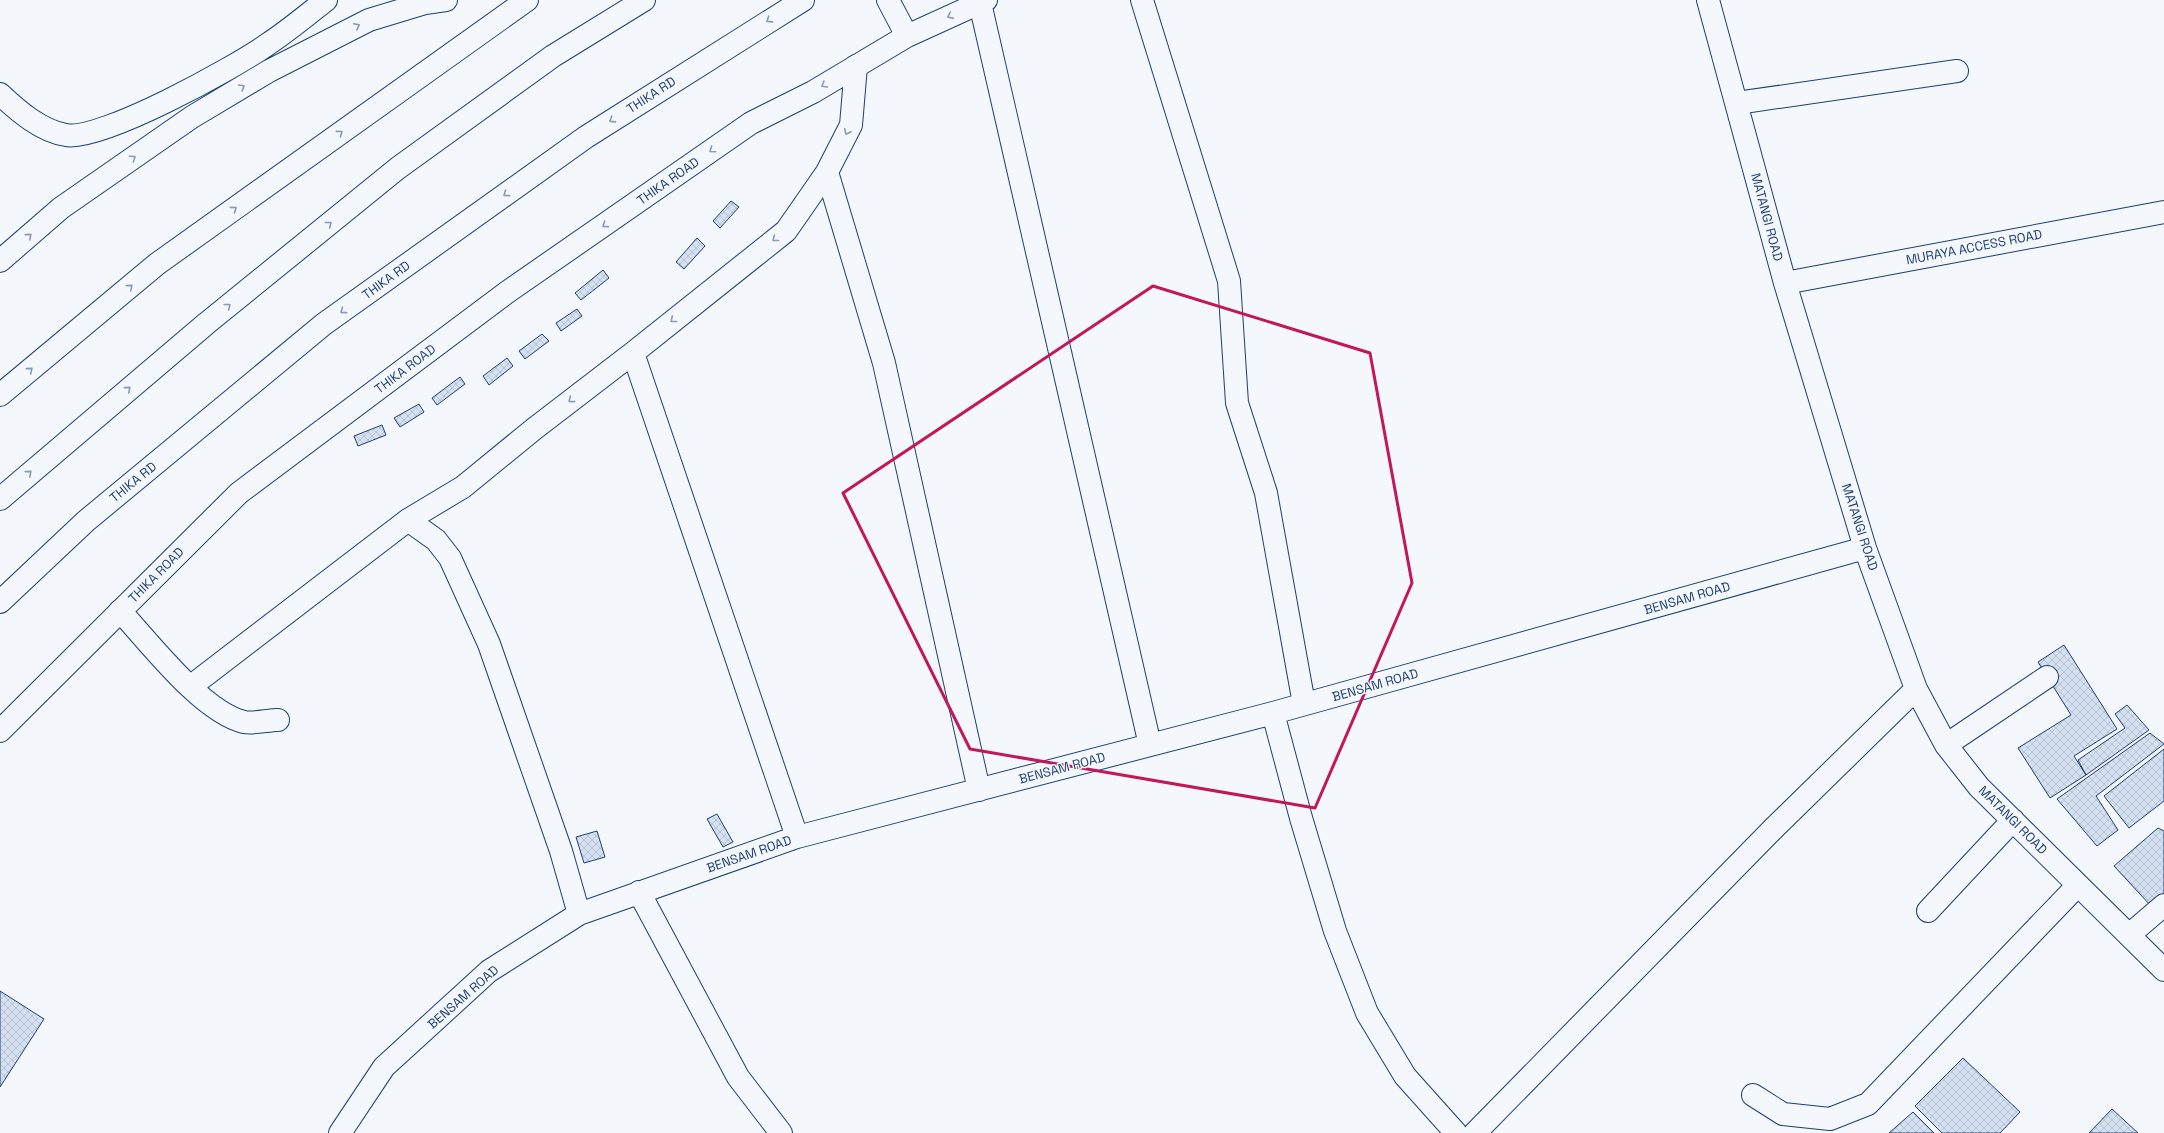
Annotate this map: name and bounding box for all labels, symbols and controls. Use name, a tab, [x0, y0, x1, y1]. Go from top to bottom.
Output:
one-way arrow	[947, 11, 955, 19]
one-way arrow	[766, 15, 773, 22]
one-way arrow	[353, 23, 360, 31]
street label: THIKA RD	[623, 73, 679, 117]
one-way arrow	[821, 81, 828, 88]
one-way arrow	[238, 84, 245, 92]
one-way arrow	[609, 115, 616, 123]
one-way arrow	[844, 128, 852, 136]
one-way arrow	[336, 130, 343, 138]
one-way arrow	[709, 145, 716, 153]
street label: THIKA ROAD	[634, 153, 702, 209]
one-way arrow	[129, 155, 136, 163]
street label: MATANGI ROAD	[1747, 171, 1787, 263]
one-way arrow	[503, 189, 510, 196]
one-way arrow	[230, 206, 237, 214]
one-way arrow	[603, 220, 610, 227]
one-way arrow	[325, 221, 332, 228]
street label: MURAYA ACCESS ROAD	[1904, 225, 2044, 269]
one-way arrow	[24, 233, 32, 240]
one-way arrow	[772, 235, 779, 242]
street label: THIKA RD	[359, 257, 413, 303]
one-way arrow	[125, 284, 132, 291]
one-way arrow	[224, 303, 231, 310]
one-way arrow	[340, 306, 347, 314]
one-way arrow	[671, 316, 678, 323]
street label: THIKA ROAD	[371, 340, 439, 398]
one-way arrow	[25, 367, 33, 374]
one-way arrow	[124, 387, 131, 394]
one-way arrow	[568, 396, 575, 403]
street label: THIKA RD	[106, 458, 160, 506]
one-way arrow	[24, 470, 32, 477]
street label: MATANGI ROAD	[1838, 481, 1882, 573]
street label: THIKA ROAD	[124, 543, 188, 607]
street label: BENSAM ROAD	[1642, 578, 1732, 618]
street label: BENSAM ROAD	[1330, 665, 1420, 705]
street label: BENSAM ROAD	[1017, 748, 1107, 788]
street label: MATANGI ROAD	[1975, 782, 2051, 858]
street label: BENSAM ROAD	[704, 832, 794, 876]
street label: BENSAM ROAD	[424, 961, 502, 1033]

